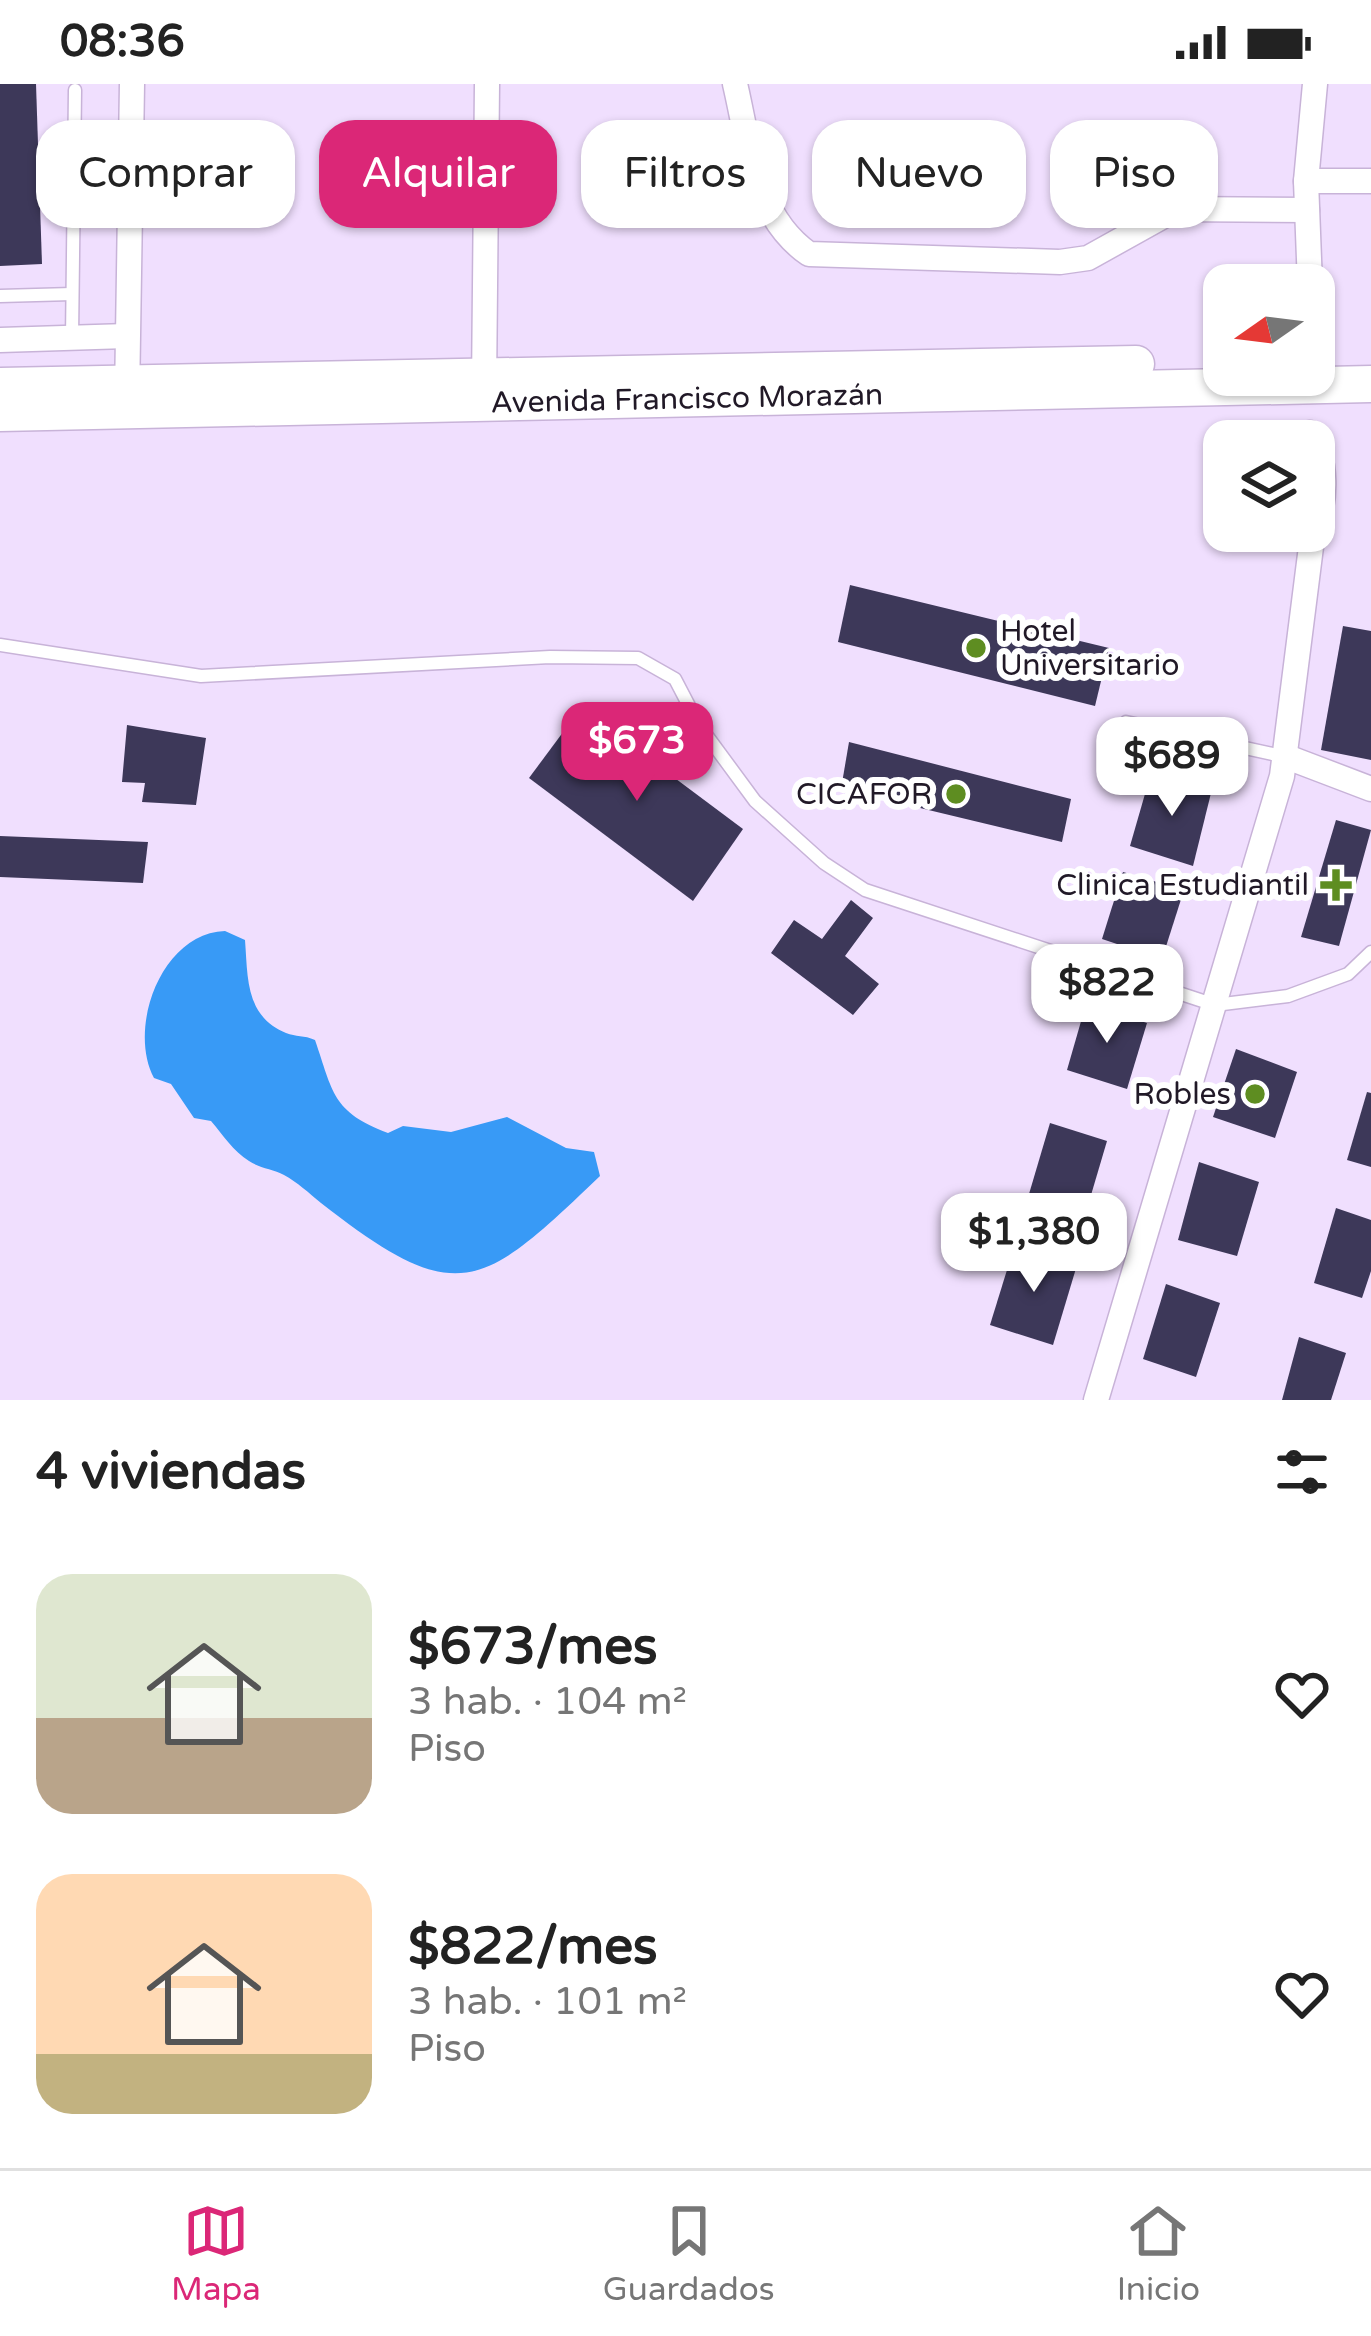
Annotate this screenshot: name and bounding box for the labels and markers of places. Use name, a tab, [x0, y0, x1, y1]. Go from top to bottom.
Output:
place label: Hotel Universitario	[1000, 613, 1180, 684]
marker: Hotel Universitario	[963, 635, 989, 661]
pin: $673	[566, 702, 708, 804]
pin: $689	[1101, 717, 1243, 819]
place label: CICAFOR	[796, 776, 932, 813]
marker: CICAFOR	[943, 781, 969, 807]
place label: Clinica Estudiantil	[1056, 867, 1309, 904]
marker: Clinica Estudiantil	[1320, 869, 1352, 901]
pin: $822	[1036, 944, 1178, 1046]
place label: Robles	[1134, 1076, 1231, 1113]
marker: Robles	[1242, 1081, 1268, 1107]
pin: $1,380	[936, 1193, 1132, 1295]

